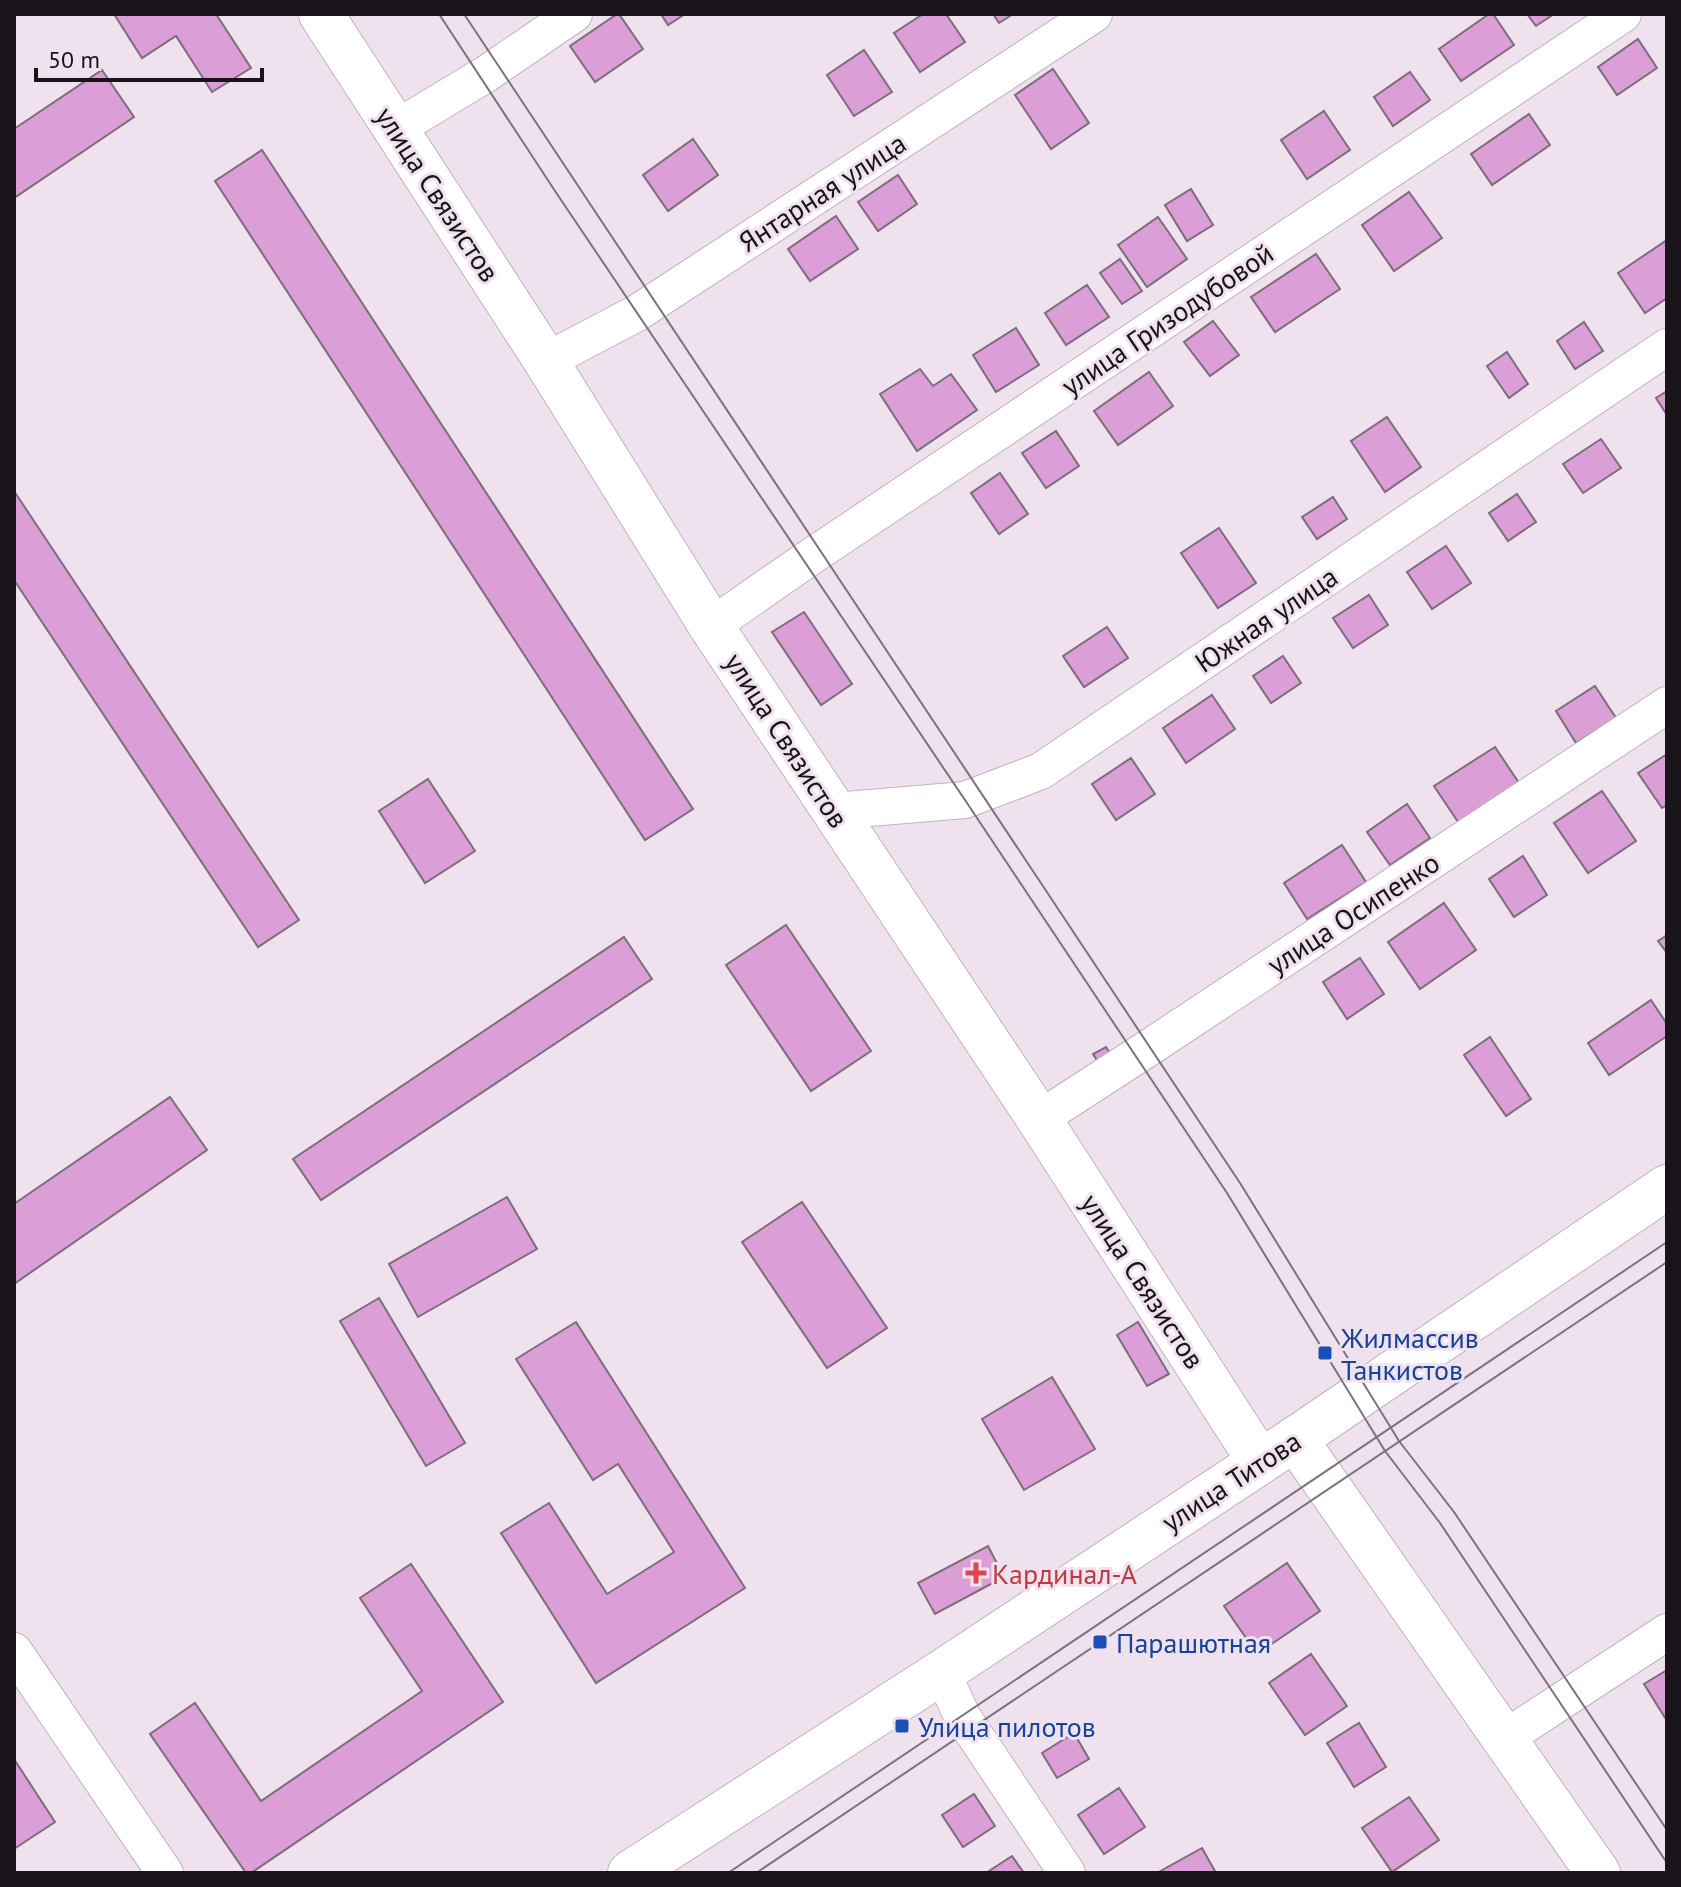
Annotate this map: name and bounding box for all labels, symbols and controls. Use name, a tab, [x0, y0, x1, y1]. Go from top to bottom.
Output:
scale bar	[36, 32, 262, 82]
text: 50 m	[48, 44, 100, 75]
street label: улица Связистов	[368, 99, 508, 289]
street label: Янтарная улица	[731, 124, 913, 260]
street label: улица Гризодубовой	[1054, 234, 1280, 404]
street label: Южная улица	[1187, 558, 1345, 680]
street label: улица Связистов	[717, 645, 857, 835]
street label: улица Осипенко	[1260, 844, 1446, 982]
street label: улица Связистов	[1073, 1186, 1213, 1376]
place label: Жилмассив Танкистов	[1340, 1319, 1479, 1388]
marker: Жилмассив Танкистов	[1316, 1344, 1334, 1362]
street label: улица Титова	[1154, 1422, 1308, 1540]
place label: Кардинал-А	[992, 1555, 1137, 1592]
marker: Кардинал-А	[967, 1564, 985, 1582]
place label: Парашютная	[1116, 1624, 1271, 1661]
marker: Парашютная	[1091, 1633, 1109, 1651]
place label: Улица пилотов	[918, 1708, 1096, 1745]
marker: Улица пилотов	[893, 1717, 911, 1735]

